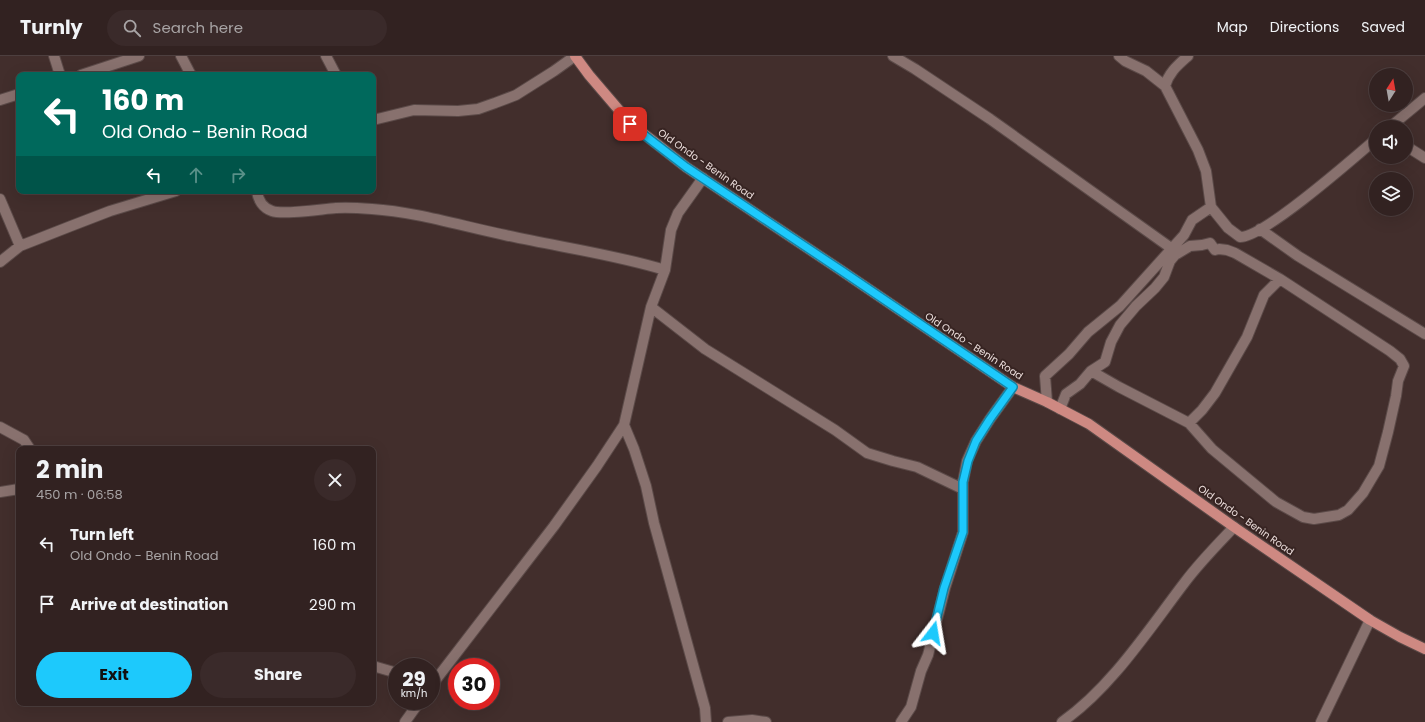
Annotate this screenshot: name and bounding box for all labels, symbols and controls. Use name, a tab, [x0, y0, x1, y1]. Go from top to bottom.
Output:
search box	[107, 10, 387, 46]
text: Turnly	[20, 14, 83, 41]
icon: search	[121, 17, 143, 39]
text: Search here	[153, 17, 243, 38]
text: Map	[1217, 17, 1248, 37]
text: Directions	[1270, 17, 1339, 37]
text: Saved	[1361, 17, 1405, 37]
north arrow	[1369, 68, 1413, 112]
map controls	[1369, 68, 1413, 216]
text: 160 m	[102, 81, 184, 120]
icon: left	[36, 88, 88, 140]
pin	[613, 107, 647, 141]
icon: arrive	[619, 113, 641, 135]
text: Old Ondo - Benin Road	[102, 119, 308, 144]
button: sound	[1369, 120, 1413, 164]
street label: Old Ondo - Benin Road	[655, 125, 757, 203]
icon: left	[143, 164, 165, 186]
icon: ahead	[185, 164, 207, 186]
icon: right	[227, 164, 249, 186]
button: layers	[1369, 172, 1413, 216]
street label: Old Ondo - Benin Road	[922, 309, 1026, 383]
text: 2 min	[36, 453, 103, 486]
button: close	[314, 459, 356, 501]
street label: Old Ondo - Benin Road	[1195, 481, 1297, 559]
text: 450 m · 06:58	[36, 485, 123, 504]
text: Turn left	[70, 524, 134, 545]
icon: left	[36, 533, 58, 555]
text: 160 m	[313, 534, 356, 555]
text: Old Ondo - Benin Road	[70, 546, 219, 565]
icon: arrive	[36, 593, 58, 615]
text: Arrive at destination	[70, 594, 228, 615]
text: 290 m	[309, 594, 356, 615]
position arrow	[912, 612, 954, 654]
button: Exit	[36, 652, 192, 698]
button: Share	[200, 652, 356, 698]
speed limit sign: 30	[448, 658, 500, 710]
text: 29	[402, 665, 426, 693]
text: km/h	[401, 686, 427, 701]

